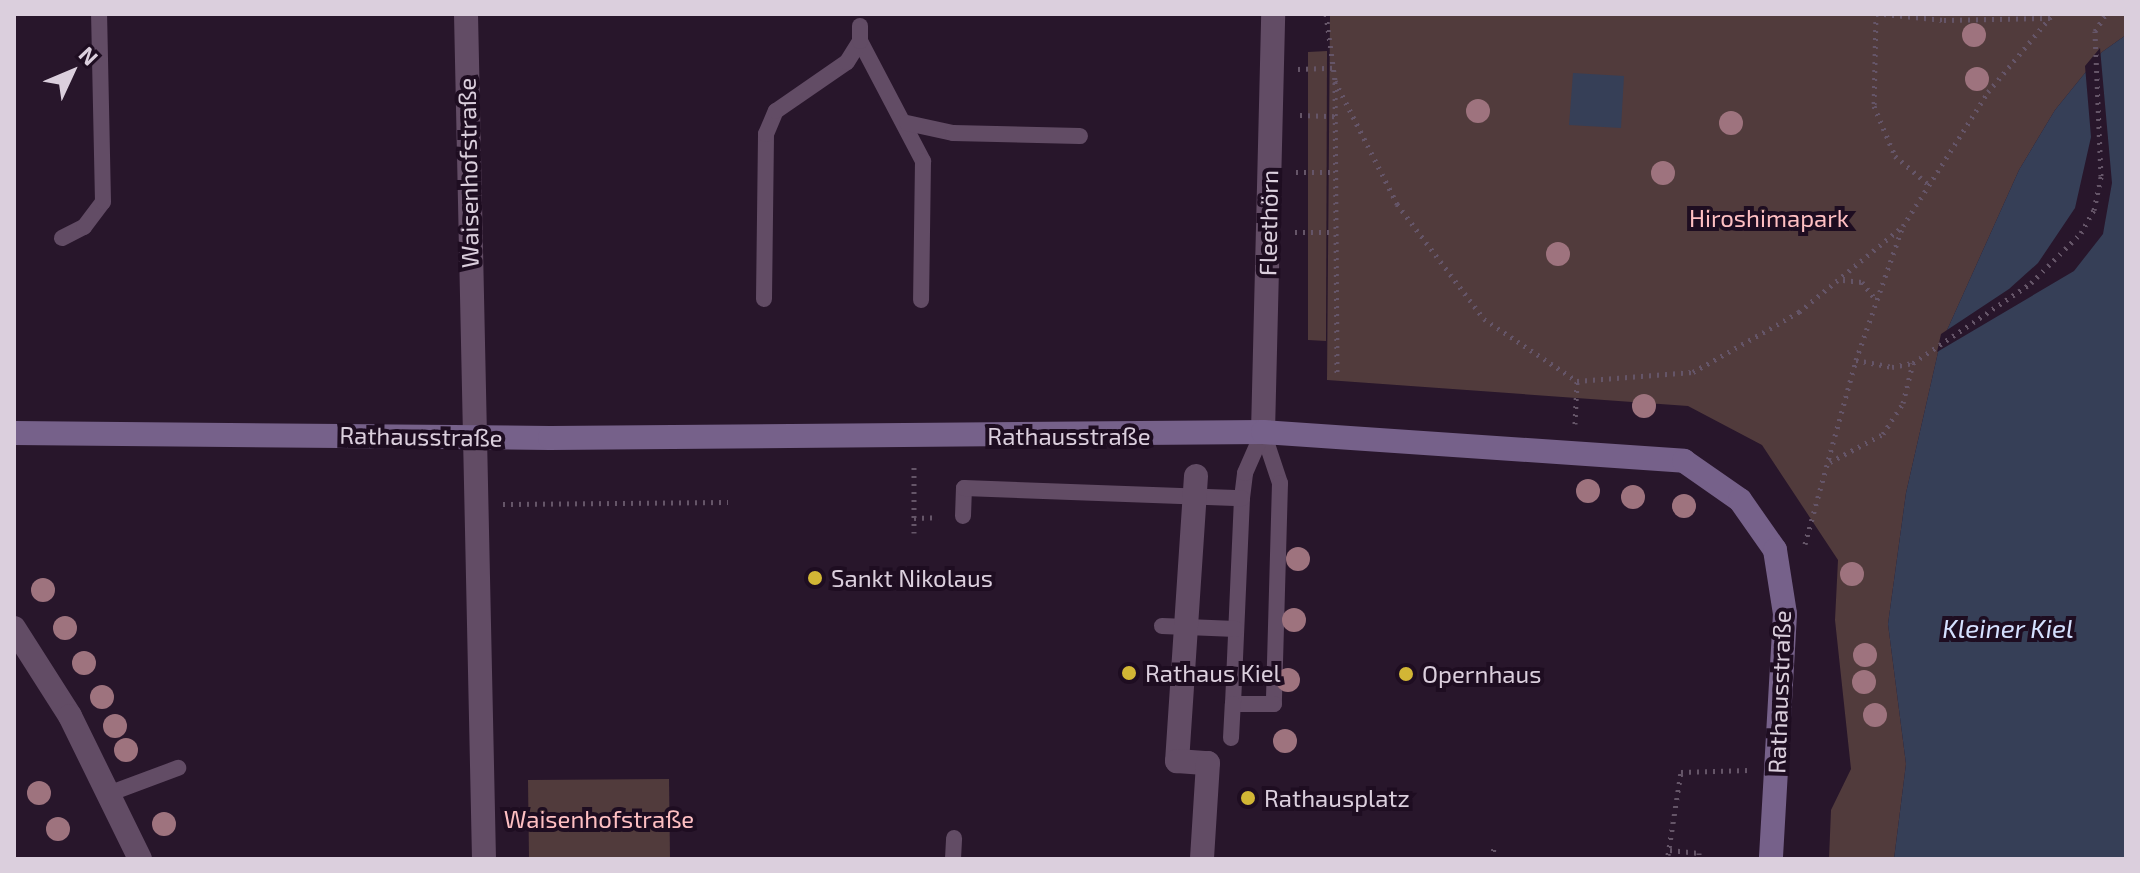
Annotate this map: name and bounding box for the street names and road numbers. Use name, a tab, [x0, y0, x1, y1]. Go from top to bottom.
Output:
street label: Waisenhofstraße	[452, 78, 484, 268]
street label: Fleethörn	[1253, 170, 1283, 276]
street label: Rathausstraße	[339, 420, 503, 452]
street label: Rathausstraße	[987, 422, 1151, 450]
street label: Rathausstraße	[1762, 610, 1796, 774]

